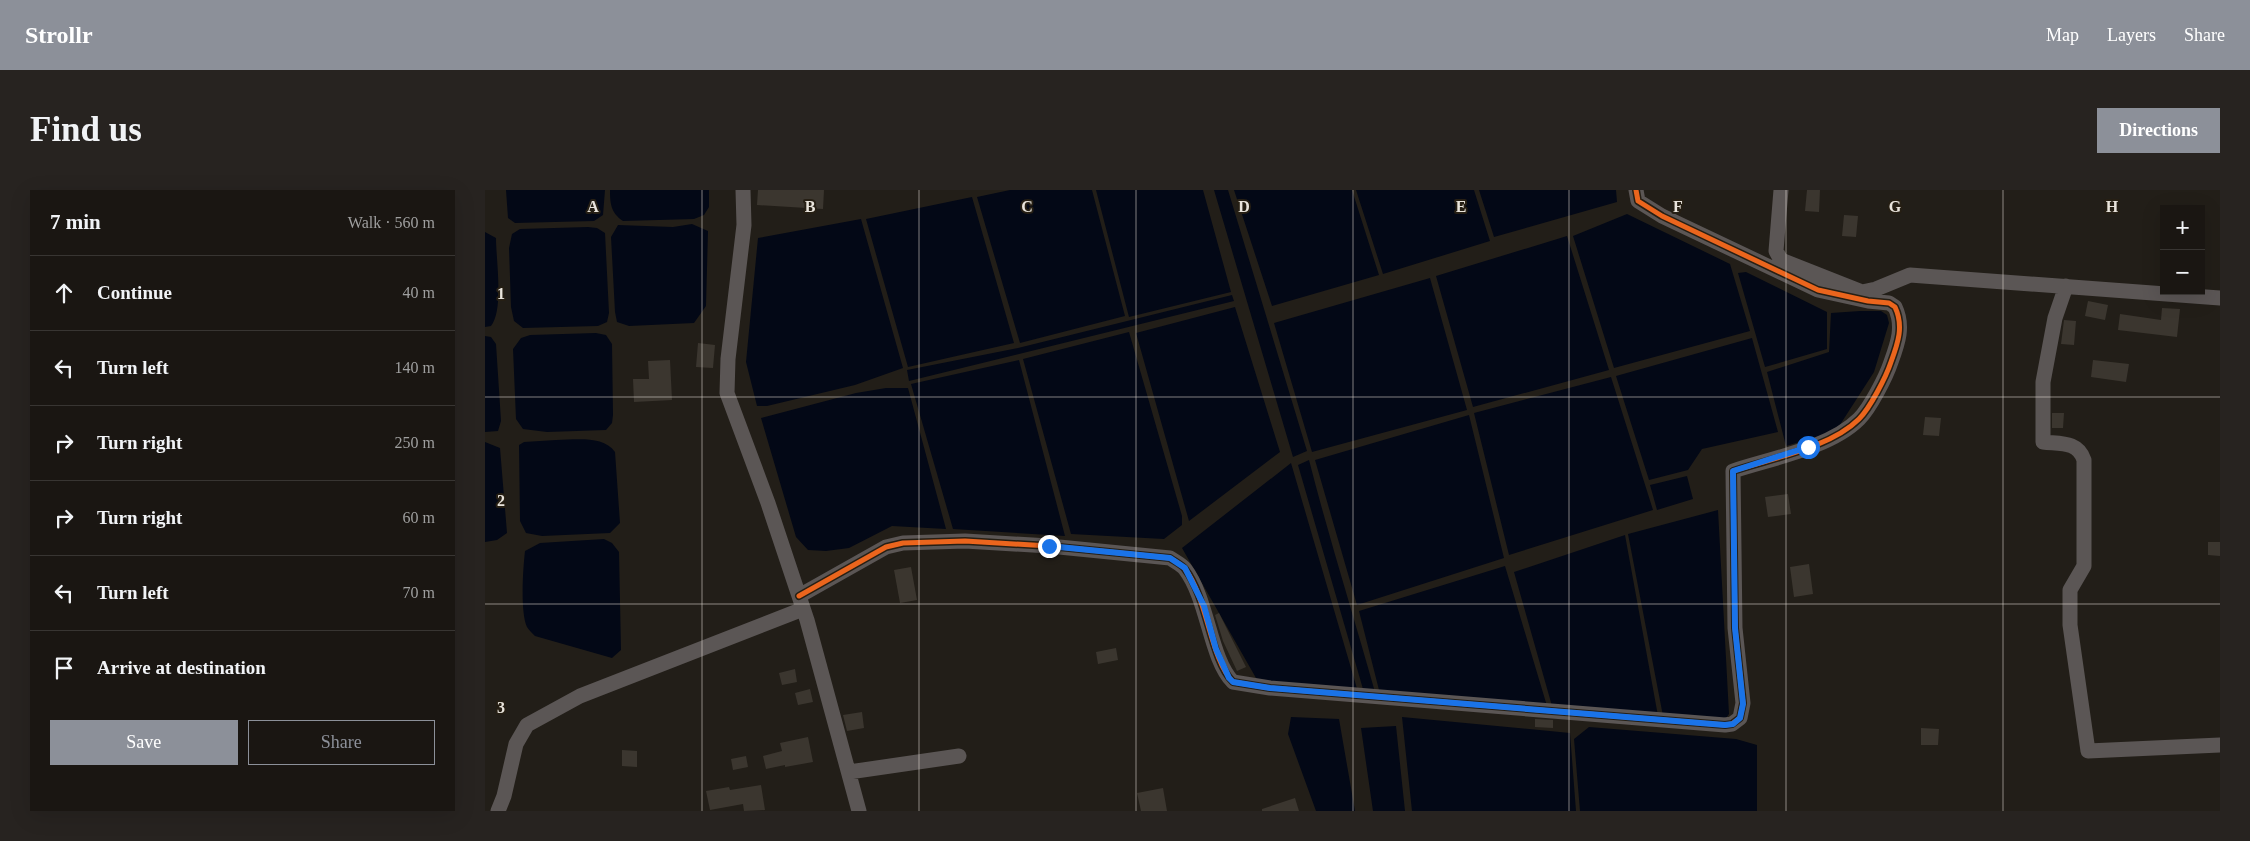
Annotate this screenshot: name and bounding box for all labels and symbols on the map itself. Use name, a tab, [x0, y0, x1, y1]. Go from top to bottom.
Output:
text: A	[587, 198, 599, 215]
text: B	[805, 198, 816, 215]
text: C	[1021, 198, 1033, 215]
text: D	[1238, 198, 1250, 215]
text: E	[1456, 198, 1466, 215]
text: F	[1673, 198, 1683, 215]
text: G	[1889, 198, 1902, 215]
text: H	[2106, 198, 2119, 215]
text: 1	[497, 285, 505, 302]
route start	[1797, 436, 1820, 459]
text: 2	[497, 492, 505, 509]
route end	[1038, 535, 1061, 558]
text: 3	[497, 699, 505, 716]

